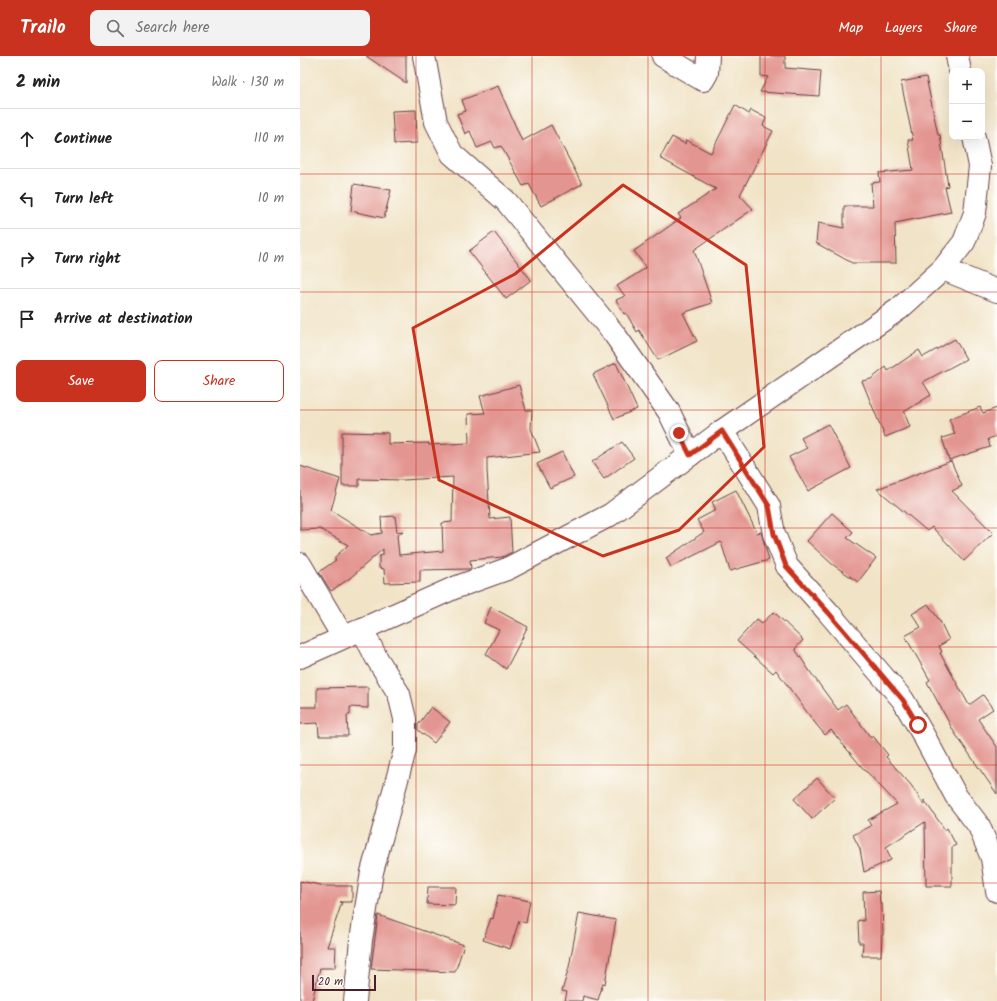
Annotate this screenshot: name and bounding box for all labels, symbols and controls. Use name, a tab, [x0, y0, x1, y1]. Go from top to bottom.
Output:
search box	[90, 10, 370, 46]
text: Trailo	[20, 13, 66, 43]
text: Search here	[136, 16, 210, 40]
icon: search	[104, 17, 126, 39]
text: Map	[839, 17, 863, 39]
text: Layers	[885, 17, 923, 39]
text: Share	[945, 17, 977, 39]
map controls	[949, 68, 985, 140]
button: +	[949, 68, 985, 104]
text: 2 min	[16, 69, 60, 96]
text: Walk · 130 m	[211, 72, 284, 93]
button: −	[949, 104, 985, 140]
text: Continue	[54, 127, 112, 151]
icon: ahead	[16, 128, 38, 150]
text: 110 m	[254, 128, 284, 149]
text: Turn left	[54, 187, 114, 211]
icon: left	[16, 188, 38, 210]
text: 10 m	[258, 188, 284, 209]
text: Turn right	[54, 247, 121, 271]
icon: right	[16, 248, 38, 270]
text: 10 m	[258, 248, 284, 269]
text: Arrive at destination	[54, 307, 193, 331]
icon: arrive	[16, 308, 38, 330]
button: Save	[16, 360, 146, 402]
button: Share	[154, 360, 284, 402]
route end	[670, 424, 688, 442]
route start	[909, 716, 927, 734]
scale bar	[312, 973, 376, 992]
text: 20 m	[318, 973, 343, 991]

